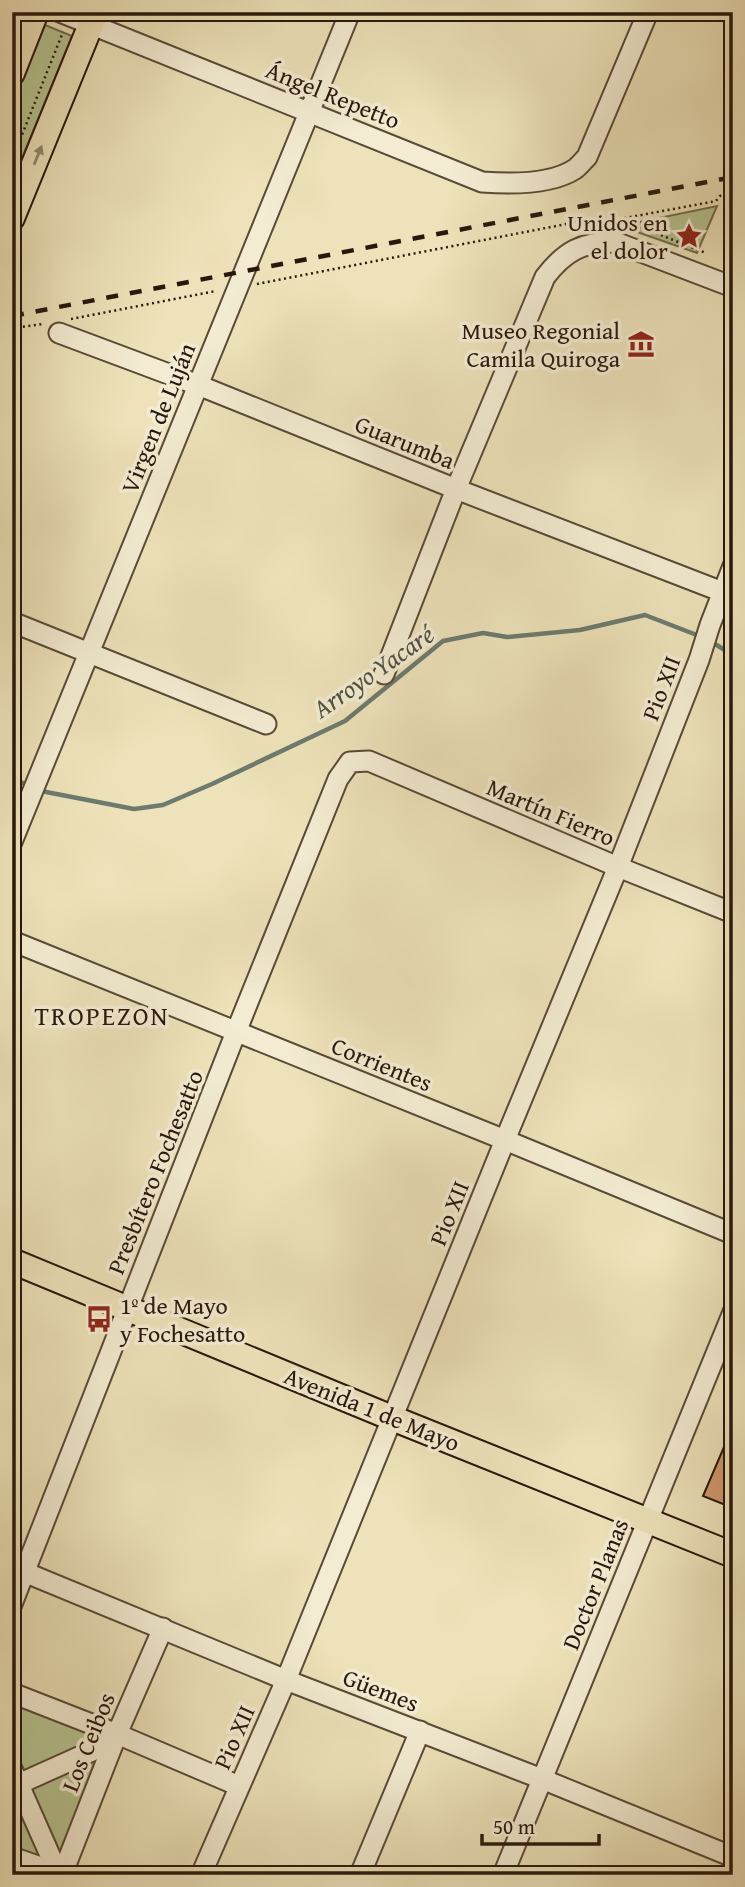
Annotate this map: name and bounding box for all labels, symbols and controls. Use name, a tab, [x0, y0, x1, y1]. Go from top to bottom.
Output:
street label: Ángel Repetto	[261, 52, 405, 138]
one-way arrow	[33, 144, 44, 165]
place label: Unidos en el dolor	[567, 205, 669, 268]
place icon: Unidos en el dolor	[674, 221, 704, 251]
place label: Museo Regonial Camila Quiroga	[461, 313, 621, 376]
museum icon: Museo Regonial Camila Quiroga	[626, 329, 656, 359]
street label: Virgen de Luján	[112, 337, 204, 499]
street label: Guarumba	[350, 406, 461, 478]
water label: Arroyo Yacaré	[303, 614, 443, 728]
street label: Pio XII	[633, 651, 689, 725]
street label: Martín Fierro	[481, 769, 621, 855]
district label: TROPEZON	[34, 996, 170, 1035]
street label: Corrientes	[326, 1028, 438, 1100]
street label: Presbítero Fochesatto	[98, 1065, 212, 1279]
street label: Pio XII	[420, 1175, 478, 1251]
place label: 1º de Mayo y Fochesatto	[119, 1288, 245, 1351]
bus stop icon: 1º de Mayo y Fochesatto	[84, 1304, 114, 1334]
street label: Avenida 1 de Mayo	[279, 1358, 465, 1460]
street label: Doctor Planas	[553, 1513, 637, 1655]
street label: Güemes	[338, 1660, 424, 1720]
street label: Los Ceibos	[52, 1687, 124, 1797]
street label: Pio XII	[204, 1699, 264, 1775]
scale bar	[482, 1803, 600, 1847]
text: 50 m	[493, 1811, 535, 1842]

